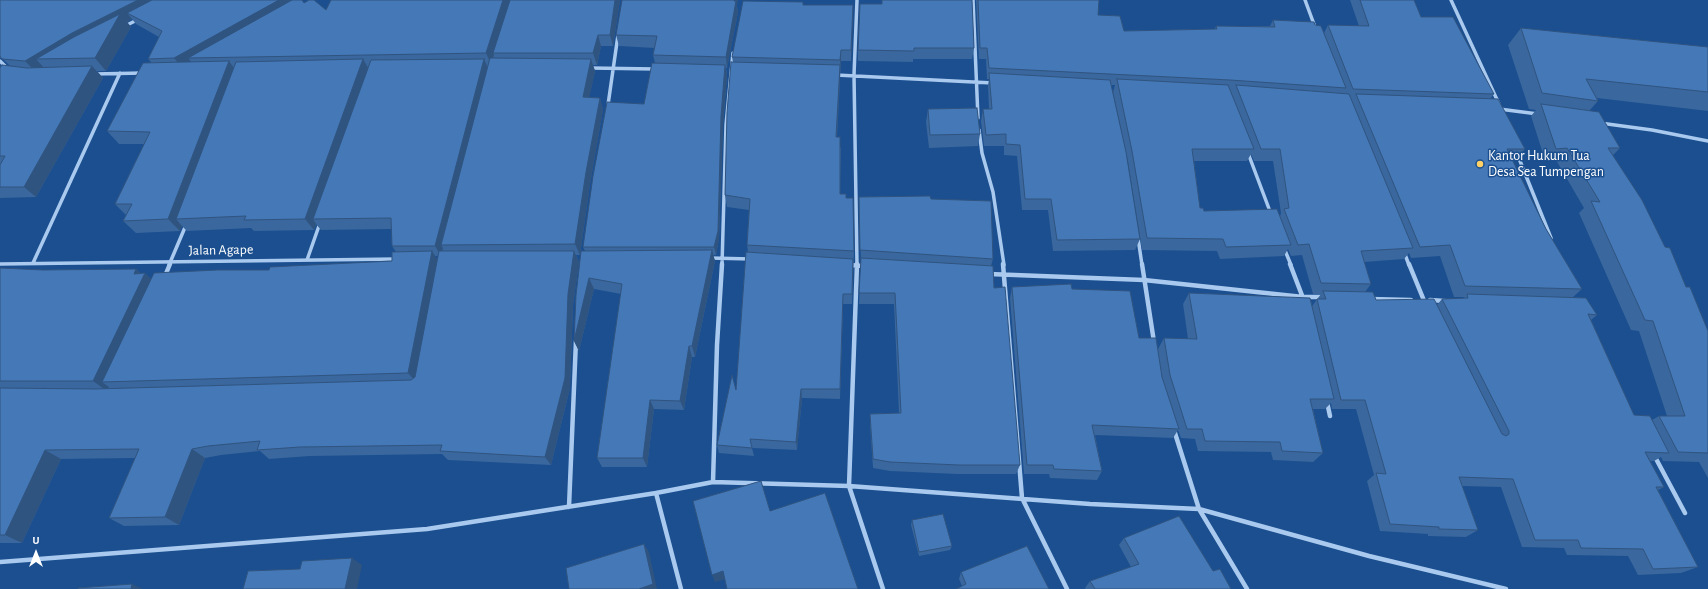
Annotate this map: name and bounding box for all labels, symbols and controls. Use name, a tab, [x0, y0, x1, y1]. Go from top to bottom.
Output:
place label: Kantor Hukum Tua Desa Sea Tumpengan	[1488, 148, 1604, 180]
marker: Kantor Hukum Tua Desa Sea Tumpengan	[1475, 159, 1485, 169]
street label: Jalan Agape	[189, 241, 253, 259]
north arrow	[16, 533, 56, 573]
text: U	[32, 535, 40, 546]

